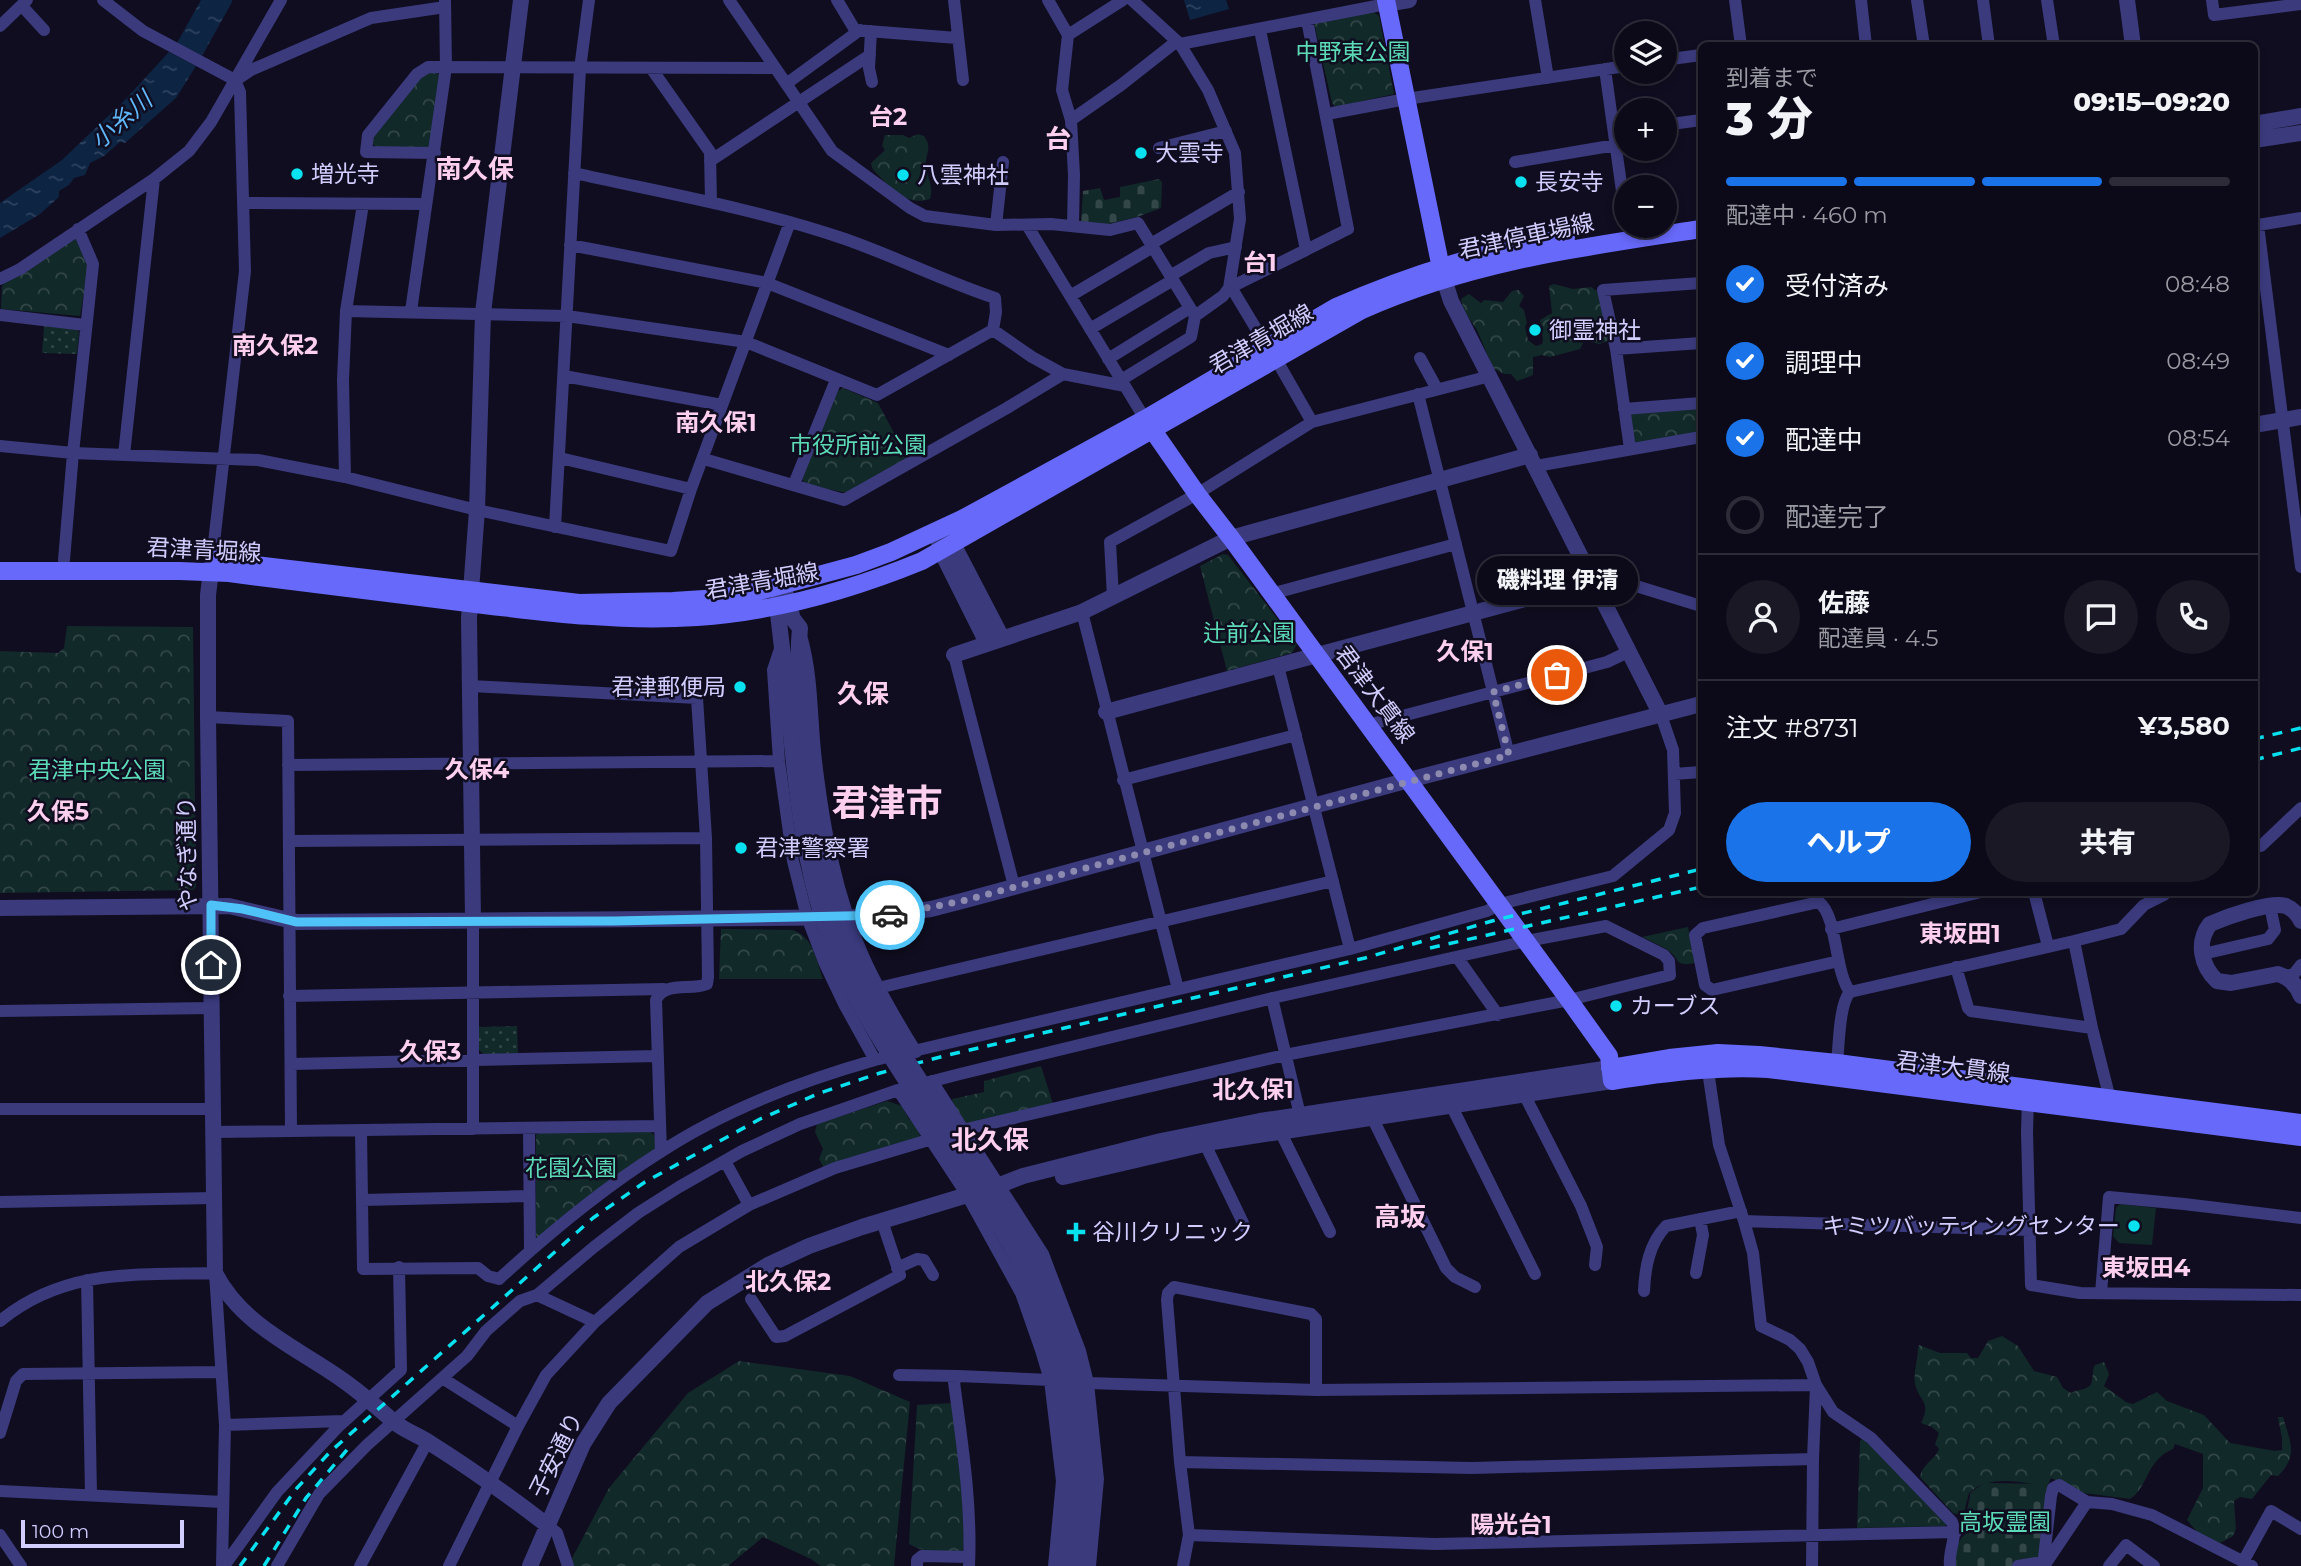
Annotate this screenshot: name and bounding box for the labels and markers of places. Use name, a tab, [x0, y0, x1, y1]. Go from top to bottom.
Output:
place label: 大雲寺	[1155, 139, 1224, 167]
marker: 大雲寺	[1133, 145, 1149, 161]
place label: 増光寺	[311, 160, 380, 188]
place label: 八雲神社	[917, 161, 1009, 189]
marker: 増光寺	[289, 166, 305, 182]
marker: 八雲神社	[895, 167, 911, 183]
place label: 長安寺	[1535, 168, 1604, 196]
marker: 長安寺	[1513, 174, 1529, 190]
place label: 御霊神社	[1549, 316, 1641, 344]
marker: 御霊神社	[1527, 322, 1543, 338]
callout: 磯料理 伊清	[1476, 556, 1638, 605]
pin	[1527, 645, 1587, 705]
place label: 君津郵便局	[611, 673, 726, 701]
marker: 君津郵便局	[732, 679, 748, 695]
place label: 君津警察署	[755, 834, 870, 862]
marker: 君津警察署	[733, 840, 749, 856]
pin	[181, 935, 241, 995]
place label: カーブス	[1630, 992, 1721, 1020]
marker: カーブス	[1608, 998, 1624, 1014]
place label: キミツバッティングセンター	[1822, 1212, 2120, 1240]
place label: 谷川クリニック	[1092, 1218, 1253, 1246]
marker: キミツバッティングセンター	[2126, 1218, 2142, 1234]
marker: 谷川クリニック	[1066, 1222, 1086, 1242]

